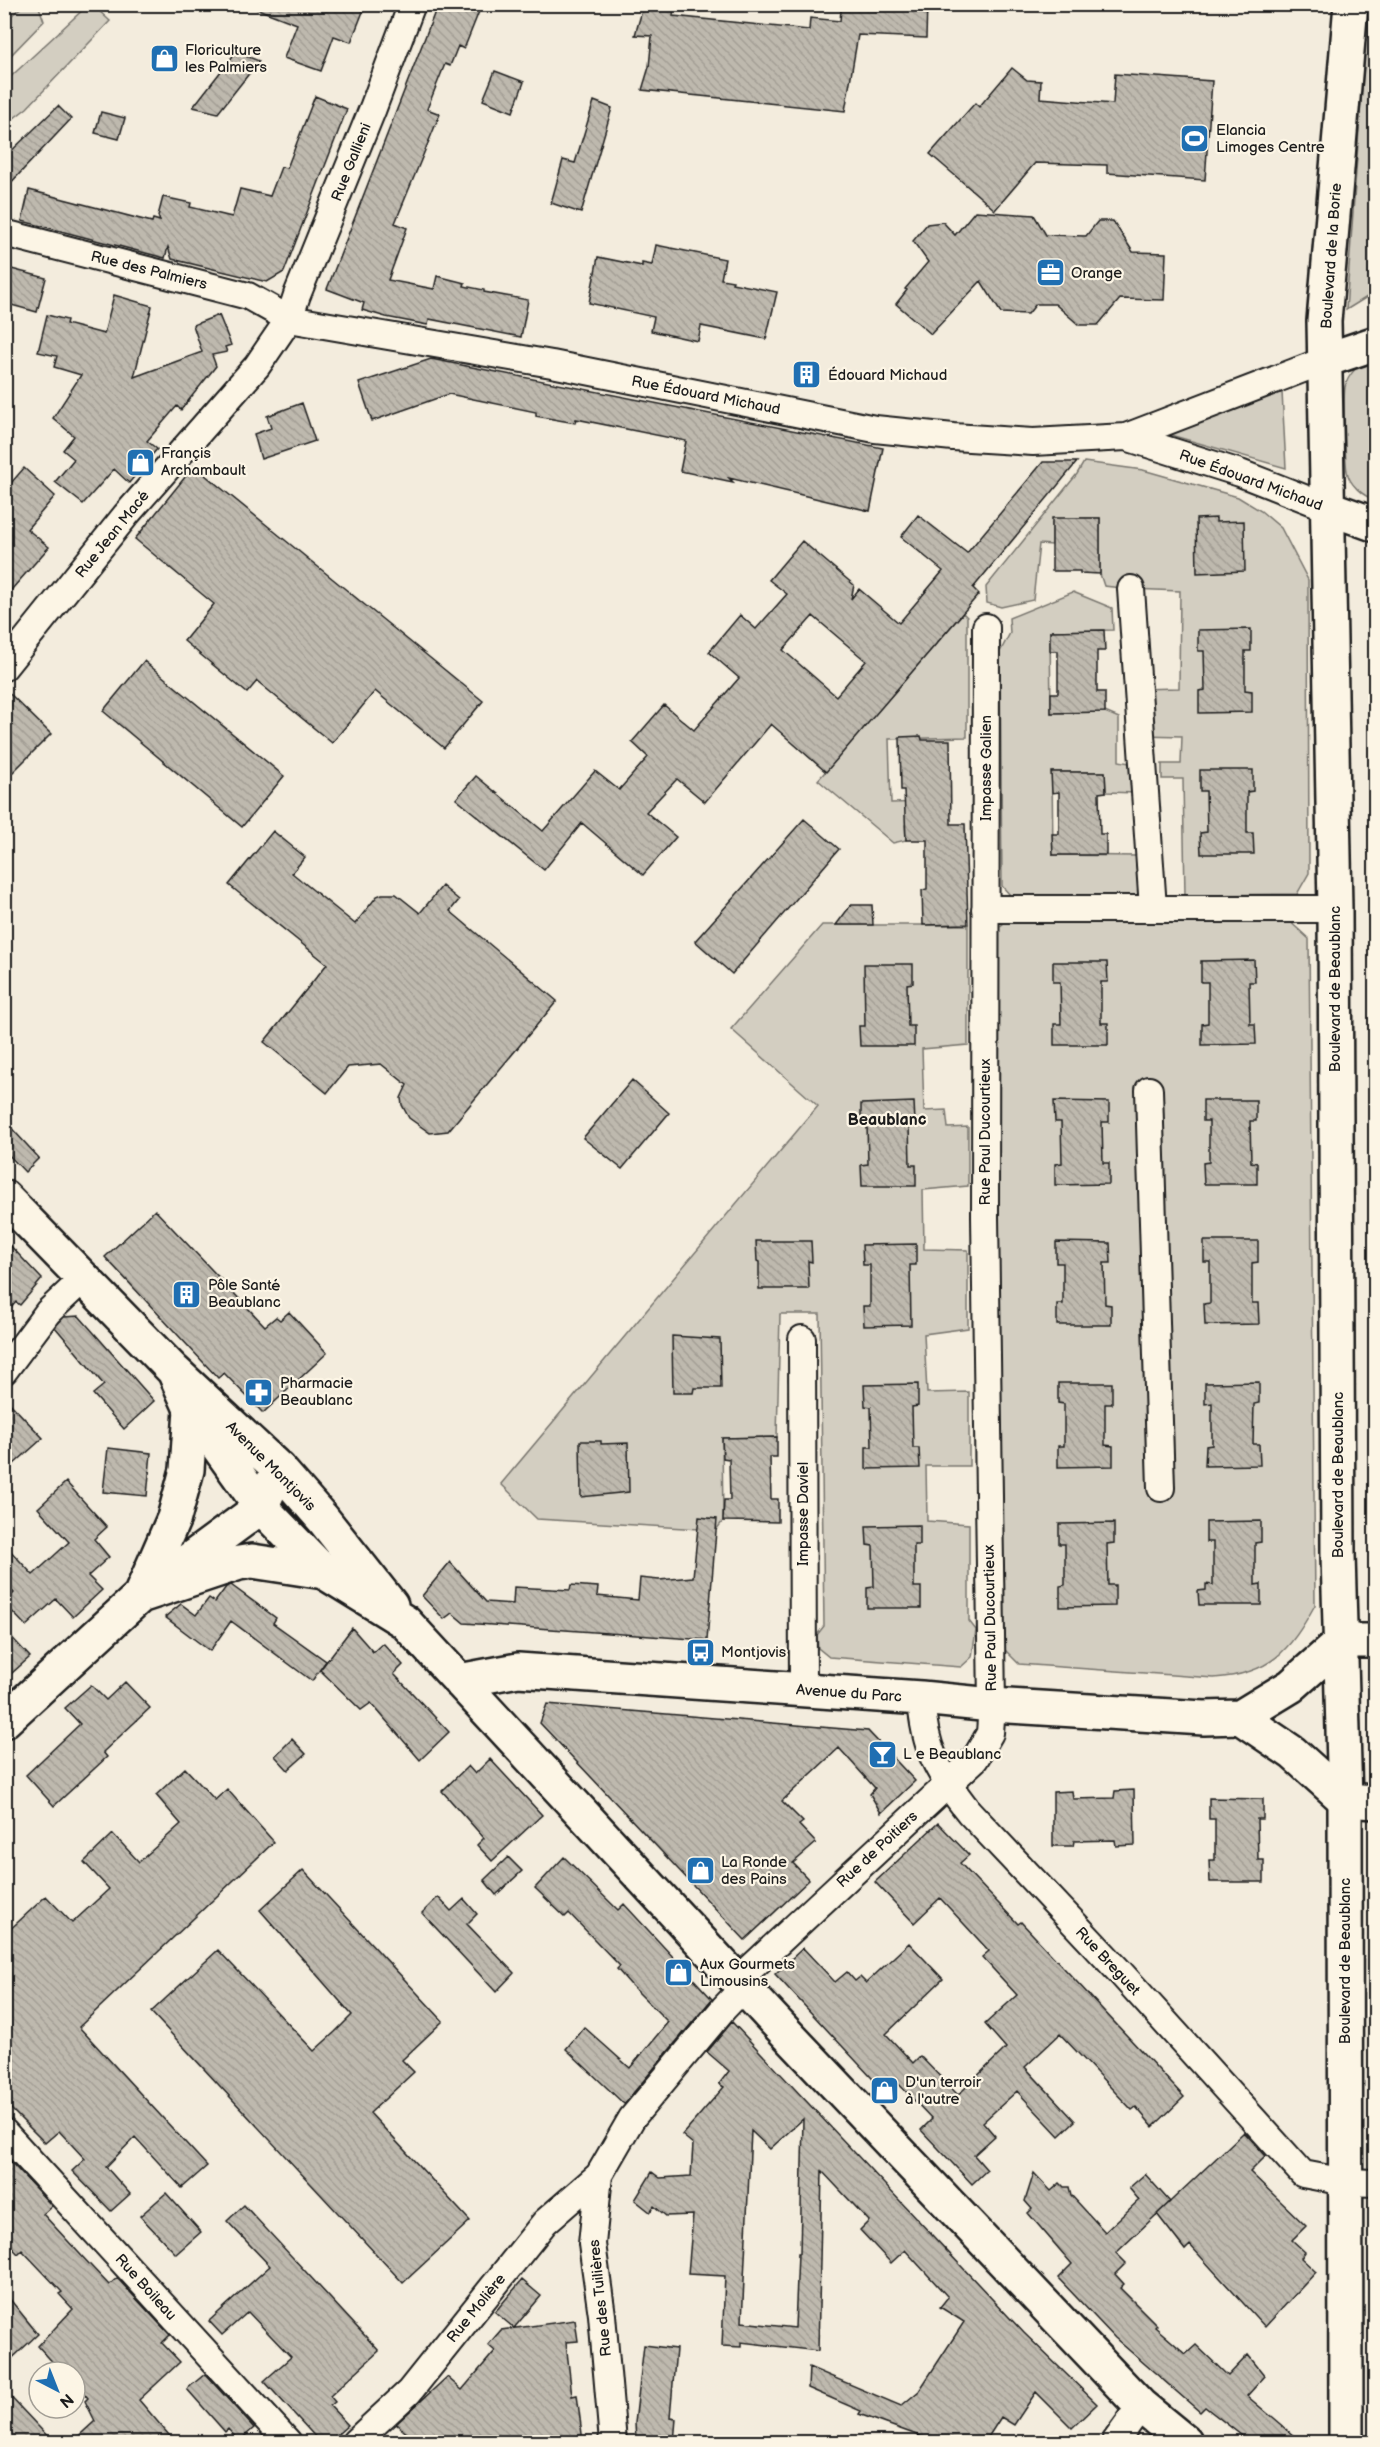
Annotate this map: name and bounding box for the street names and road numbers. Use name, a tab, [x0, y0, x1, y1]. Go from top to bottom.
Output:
street label: Rue Gallieni	[327, 120, 376, 204]
street label: Boulevard de la Borie	[1317, 182, 1346, 330]
street label: Rue des Palmiers	[89, 247, 210, 294]
street label: Rue Édouard Michaud	[630, 372, 782, 419]
street label: Rue Édouard Michaud	[1177, 446, 1325, 515]
street label: Rue Jean Macé	[71, 487, 153, 582]
street label: Impasse Galien	[977, 715, 996, 821]
street label: Boulevard de Beaublanc	[1326, 906, 1345, 1072]
street label: Rue Paul Ducourtieux	[976, 1058, 995, 1206]
street label: Boulevard de Beaublanc	[1329, 1392, 1348, 1558]
street label: Avenue Montjovis	[222, 1417, 320, 1516]
street label: Impasse Daviel	[794, 1462, 813, 1566]
street label: Rue Paul Ducourtieux	[980, 1544, 1001, 1692]
street label: Avenue du Parc	[796, 1680, 902, 1707]
street label: Rue de Poitiers	[833, 1806, 922, 1892]
street label: Boulevard de Beaublanc	[1336, 1878, 1355, 2044]
street label: Rue Breguet	[1071, 1923, 1144, 2000]
street label: Rue des Tuilières	[585, 2238, 616, 2357]
street label: Rue Boileau	[111, 2250, 181, 2325]
street label: Rue Molière	[443, 2270, 510, 2347]

